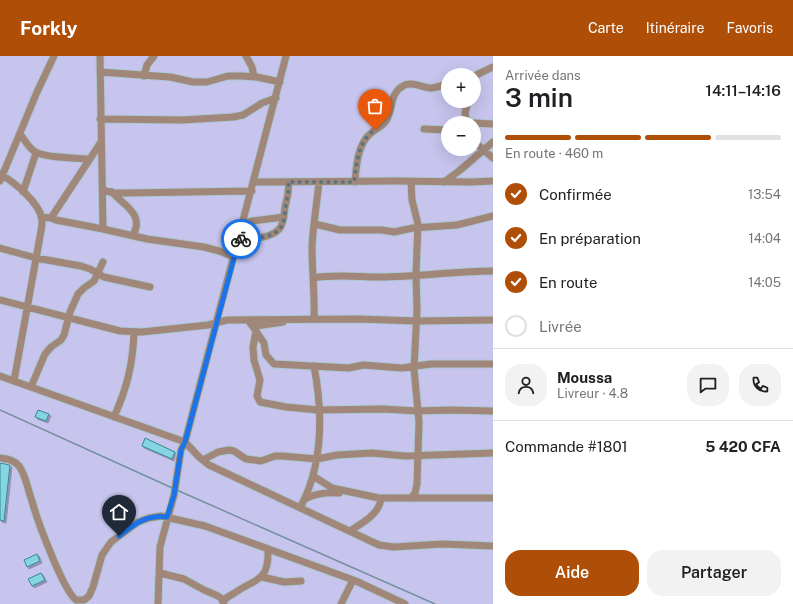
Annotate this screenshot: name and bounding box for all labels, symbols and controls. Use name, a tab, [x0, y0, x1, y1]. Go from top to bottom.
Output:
text: Forkly	[20, 17, 78, 39]
text: Carte	[588, 20, 624, 36]
text: Itinéraire	[646, 20, 704, 36]
text: Favoris	[726, 20, 773, 36]
map controls	[441, 68, 481, 156]
button: +	[441, 68, 481, 108]
text: Arrivée dans	[505, 68, 581, 83]
text: 3 min	[505, 82, 573, 113]
text: 14:11–14:16	[706, 82, 781, 99]
pin	[358, 89, 392, 130]
icon: bag	[364, 95, 386, 117]
button: −	[441, 116, 481, 156]
text: En route · 460 m	[505, 146, 603, 161]
icon: check	[505, 183, 527, 205]
text: Confirmée	[539, 186, 612, 203]
text: 13:54	[748, 187, 781, 202]
courier	[221, 219, 261, 259]
icon: check	[505, 227, 527, 249]
icon: bike	[230, 228, 252, 250]
text: En préparation	[539, 230, 641, 247]
text: 14:04	[749, 231, 781, 246]
icon: check	[505, 271, 527, 293]
text: En route	[539, 274, 597, 291]
text: 14:05	[748, 275, 781, 290]
text: Livrée	[539, 318, 582, 335]
button: person	[505, 364, 547, 406]
button: chat	[687, 364, 729, 406]
button: phone	[739, 364, 781, 406]
text: Moussa	[557, 369, 612, 386]
text: Livreur · 4.8	[557, 386, 628, 401]
text: Commande #1801	[505, 438, 628, 455]
text: 5 420 CFA	[705, 438, 781, 455]
pin	[102, 495, 136, 536]
icon: home	[108, 501, 130, 523]
button: Aide	[505, 550, 639, 596]
button: Partager	[647, 550, 781, 596]

